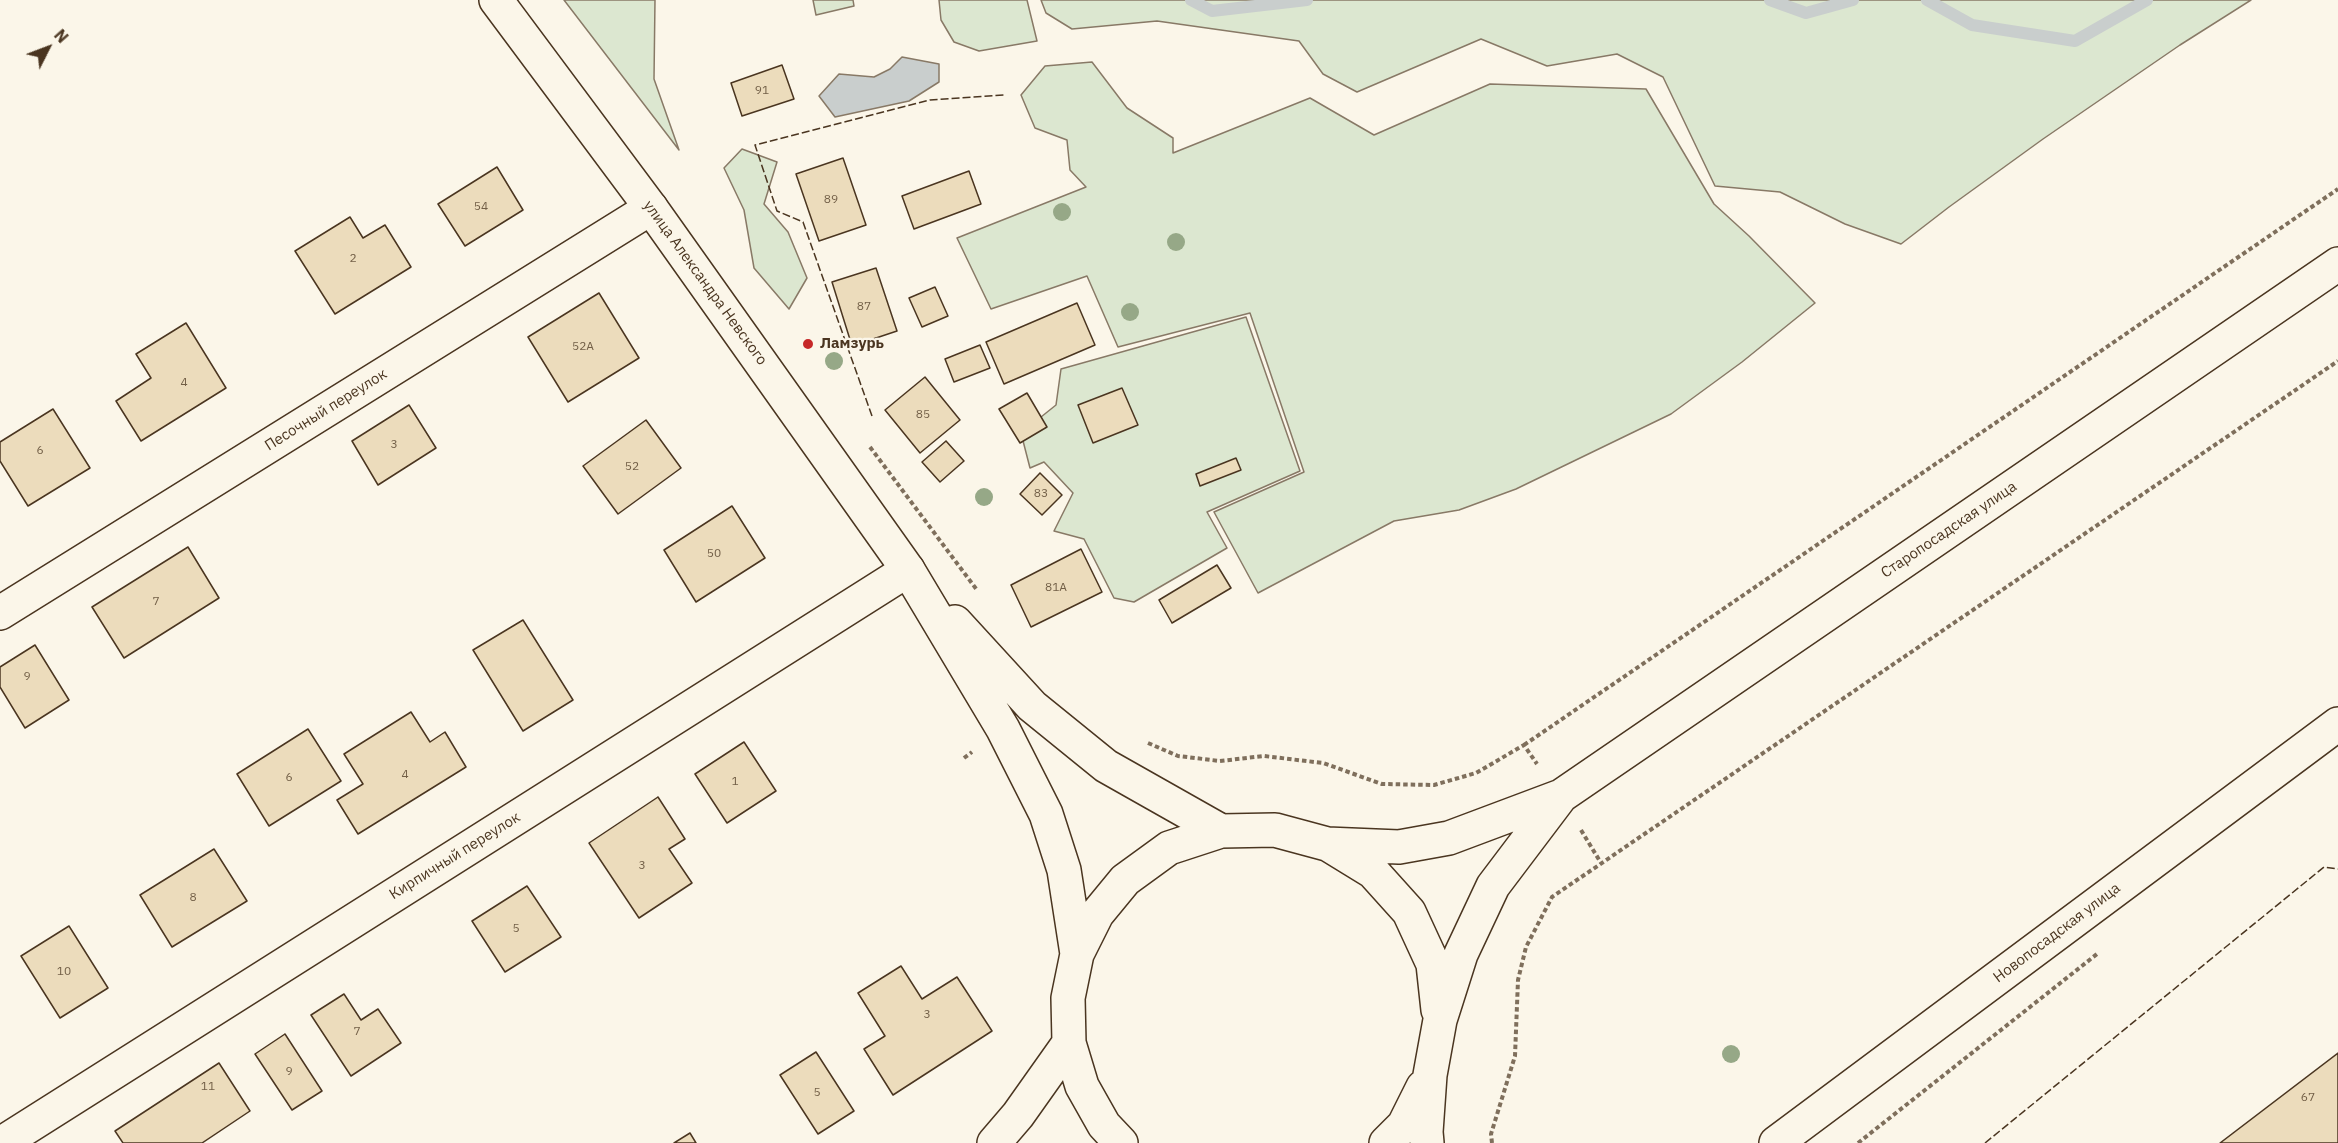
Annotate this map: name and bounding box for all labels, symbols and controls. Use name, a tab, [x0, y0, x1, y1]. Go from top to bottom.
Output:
north arrow	[18, 18, 78, 78]
text: N	[50, 25, 73, 47]
house number: 91	[755, 84, 769, 98]
house number: 89	[824, 193, 838, 207]
street label: улица Александра Невского	[639, 197, 771, 369]
house number: 54	[474, 200, 488, 214]
house number: 2	[349, 252, 357, 266]
house number: 87	[857, 300, 871, 314]
place label: Ламзурь	[820, 335, 884, 353]
marker: Ламзурь	[801, 337, 815, 351]
house number: 52А	[572, 340, 594, 354]
street label: Песочный переулок	[262, 365, 390, 455]
house number: 4	[180, 376, 188, 390]
house number: 85	[916, 408, 930, 422]
house number: 3	[390, 438, 398, 452]
house number: 6	[36, 444, 44, 458]
house number: 52	[625, 460, 639, 474]
street label: Старопосадская улица	[1878, 478, 2020, 582]
house number: 83	[1034, 487, 1048, 501]
house number: 50	[707, 547, 721, 561]
house number: 81А	[1045, 581, 1067, 595]
house number: 7	[152, 595, 160, 609]
house number: 9	[23, 670, 31, 684]
house number: 4	[401, 768, 409, 782]
house number: 6	[285, 771, 293, 785]
house number: 1	[731, 775, 739, 789]
street label: Кирпичный переулок	[386, 808, 524, 904]
house number: 3	[638, 859, 646, 873]
street label: Новопосадская улица	[1990, 879, 2124, 987]
house number: 8	[189, 891, 197, 905]
house number: 5	[512, 922, 520, 936]
house number: 10	[57, 965, 71, 979]
house number: 3	[923, 1008, 931, 1022]
house number: 7	[353, 1025, 361, 1039]
house number: 9	[285, 1065, 293, 1079]
house number: 11	[201, 1080, 215, 1094]
house number: 5	[813, 1086, 821, 1100]
house number: 67	[2301, 1091, 2315, 1105]

